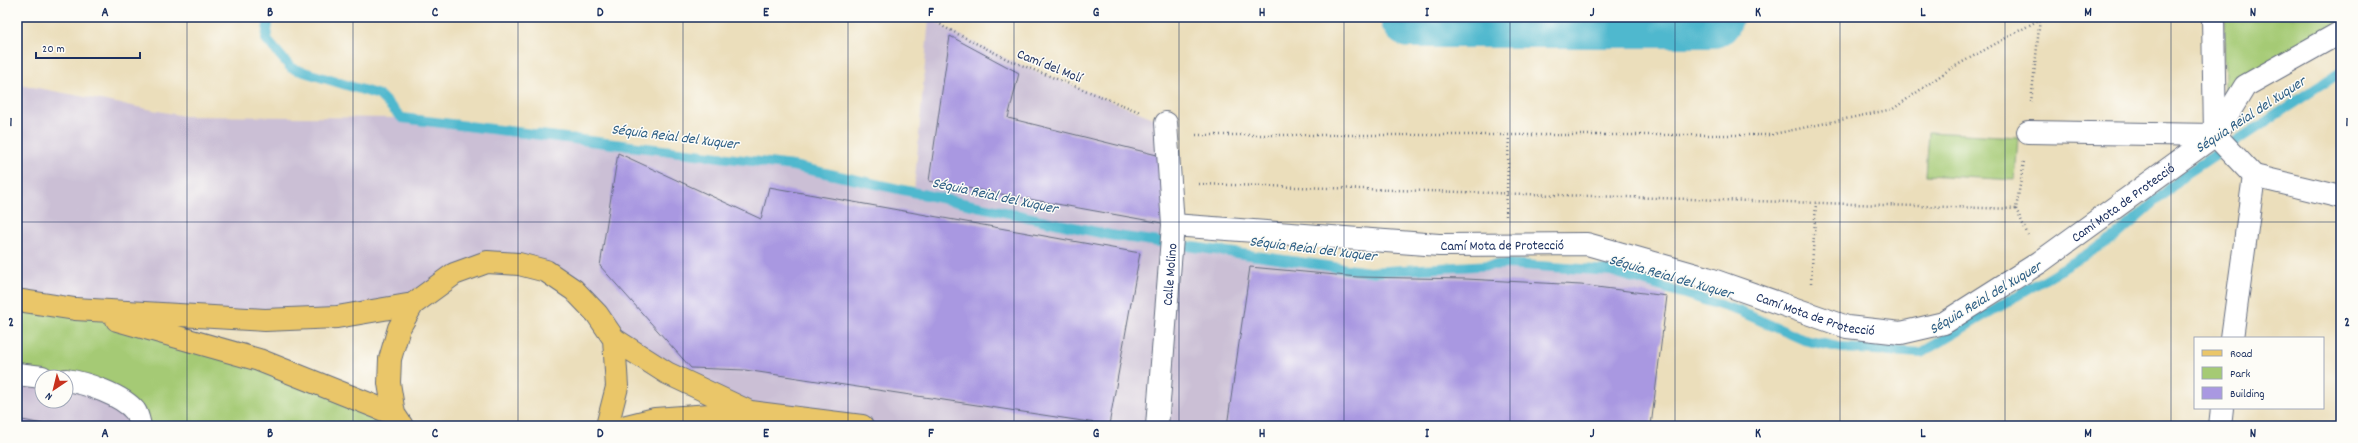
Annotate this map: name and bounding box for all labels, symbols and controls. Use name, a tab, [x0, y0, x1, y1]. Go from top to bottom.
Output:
text: A	[101, 4, 109, 23]
text: B	[267, 4, 273, 23]
text: C	[432, 4, 439, 23]
text: D	[597, 4, 604, 23]
text: E	[763, 4, 770, 23]
text: F	[928, 4, 934, 23]
text: G	[1093, 4, 1100, 23]
text: H	[1259, 4, 1266, 23]
text: I	[1425, 4, 1430, 23]
text: J	[1590, 4, 1595, 23]
text: K	[1755, 4, 1761, 23]
text: L	[1920, 4, 1926, 23]
text: M	[2084, 4, 2092, 23]
text: N	[2250, 4, 2256, 23]
scale bar	[36, 34, 140, 60]
text: 20 m	[42, 41, 65, 58]
street label: Camí del Molí	[1014, 45, 1086, 89]
water label: Séquia Reial del Xuquer	[2191, 71, 2312, 160]
text: 1	[10, 114, 13, 133]
text: 1	[2346, 114, 2349, 133]
water label: Séquia Reial del Xuquer	[610, 119, 741, 157]
street label: Camí Mota de Protecció	[2068, 159, 2180, 248]
water label: Séquia Reial del Xuquer	[930, 173, 1061, 221]
water label: Séquia Reial del Xuquer	[1248, 231, 1379, 269]
street label: Camí Mota de Protecció	[1440, 236, 1564, 257]
street label: Calle Molino	[1159, 243, 1184, 307]
water label: Séquia Reial del Xuquer	[1606, 250, 1736, 307]
water label: Séquia Reial del Xuquer	[1926, 256, 2048, 341]
street label: Camí Mota de Protecció	[1753, 288, 1876, 342]
text: 2	[8, 314, 14, 333]
text: 2	[2344, 314, 2350, 333]
legend	[2194, 337, 2324, 409]
text: Road	[2230, 346, 2252, 363]
text: Park	[2230, 366, 2251, 383]
north arrow	[34, 369, 74, 409]
text: Building	[2230, 386, 2265, 403]
text: N	[42, 387, 56, 404]
text: A	[101, 425, 109, 443]
text: B	[267, 425, 273, 443]
text: C	[432, 425, 439, 443]
text: D	[597, 425, 604, 443]
text: E	[763, 425, 770, 443]
text: F	[928, 425, 934, 443]
text: G	[1093, 425, 1100, 443]
text: H	[1259, 425, 1266, 443]
text: I	[1425, 425, 1430, 443]
text: J	[1590, 425, 1595, 443]
text: K	[1755, 425, 1761, 443]
text: L	[1920, 425, 1926, 443]
text: M	[2084, 425, 2092, 443]
text: N	[2250, 425, 2256, 443]

